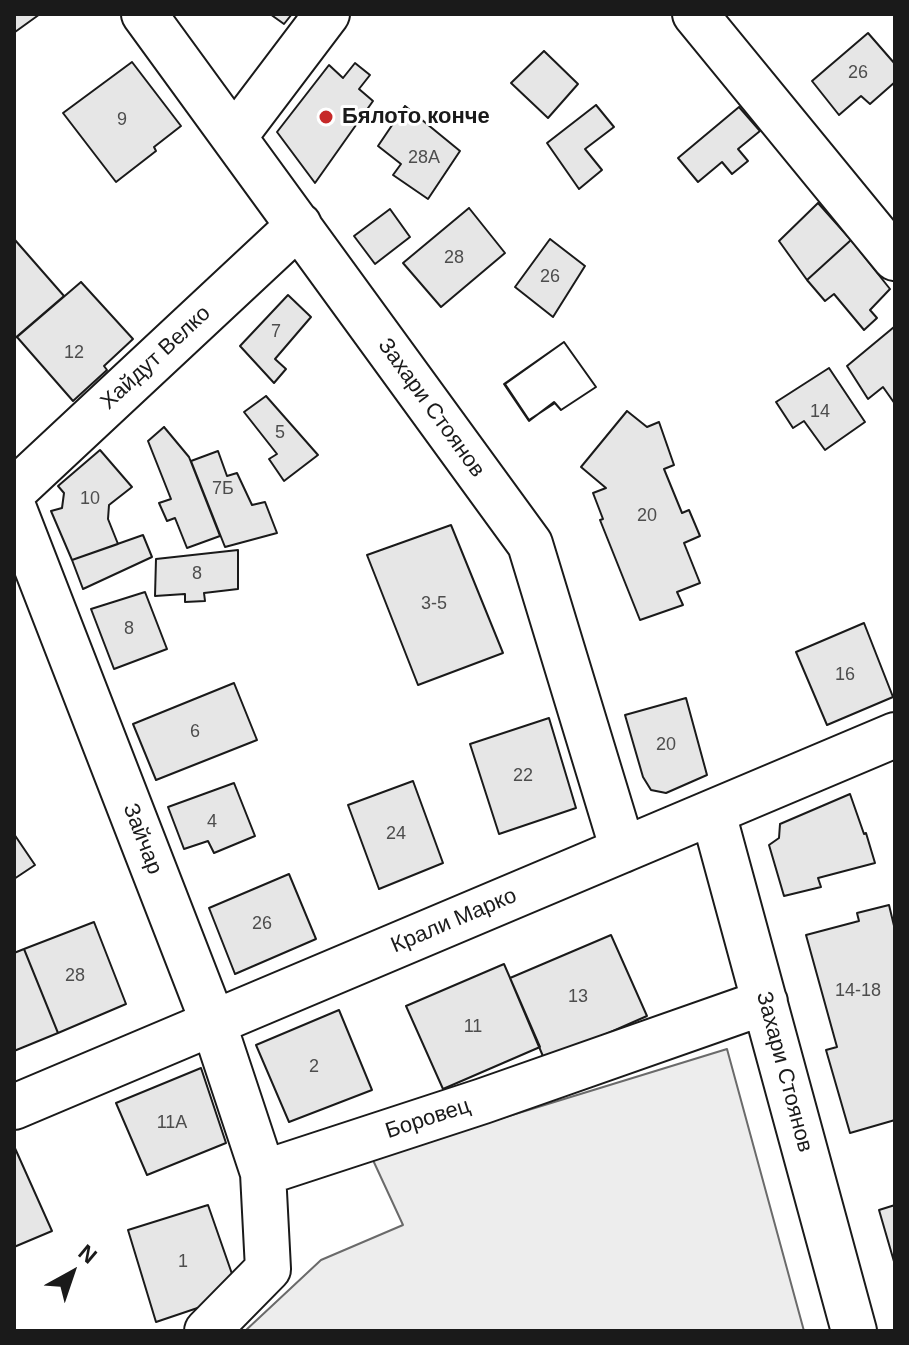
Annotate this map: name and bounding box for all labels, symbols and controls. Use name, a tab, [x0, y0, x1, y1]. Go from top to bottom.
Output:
house number: 26	[848, 62, 868, 84]
place label: Бялото конче	[342, 104, 490, 130]
marker: Бялото конче	[317, 108, 335, 126]
house number: 9	[117, 109, 127, 131]
house number: 28А	[408, 147, 440, 169]
house number: 28	[444, 247, 464, 269]
house number: 26	[540, 266, 560, 288]
street label: Хайдут Велко	[96, 300, 216, 416]
house number: 7	[271, 321, 281, 343]
street label: Захари Стоянов	[372, 333, 490, 483]
house number: 12	[64, 342, 84, 364]
house number: 14	[810, 401, 830, 423]
house number: 5	[275, 422, 285, 444]
house number: 7Б	[212, 478, 234, 500]
house number: 10	[80, 488, 100, 510]
house number: 20	[637, 505, 657, 527]
house number: 8	[192, 563, 202, 585]
house number: 3-5	[421, 593, 447, 615]
house number: 8	[124, 618, 134, 640]
house number: 16	[835, 664, 855, 686]
house number: 6	[190, 721, 200, 743]
house number: 20	[656, 734, 676, 756]
house number: 22	[513, 765, 533, 787]
street label: Зайчар	[116, 800, 168, 878]
house number: 4	[207, 811, 217, 833]
house number: 24	[386, 823, 406, 845]
street label: Крали Марко	[387, 883, 521, 959]
house number: 26	[252, 913, 272, 935]
house number: 28	[65, 965, 85, 987]
house number: 14-18	[835, 980, 881, 1002]
house number: 13	[568, 986, 588, 1008]
street label: Захари Стоянов	[750, 989, 818, 1155]
house number: 11	[464, 1016, 482, 1038]
house number: 2	[309, 1056, 319, 1078]
street label: Боровец	[382, 1093, 474, 1145]
house number: 11А	[157, 1112, 187, 1134]
north arrow	[32, 1233, 112, 1313]
text: N	[74, 1240, 102, 1269]
house number: 1	[178, 1251, 188, 1273]

